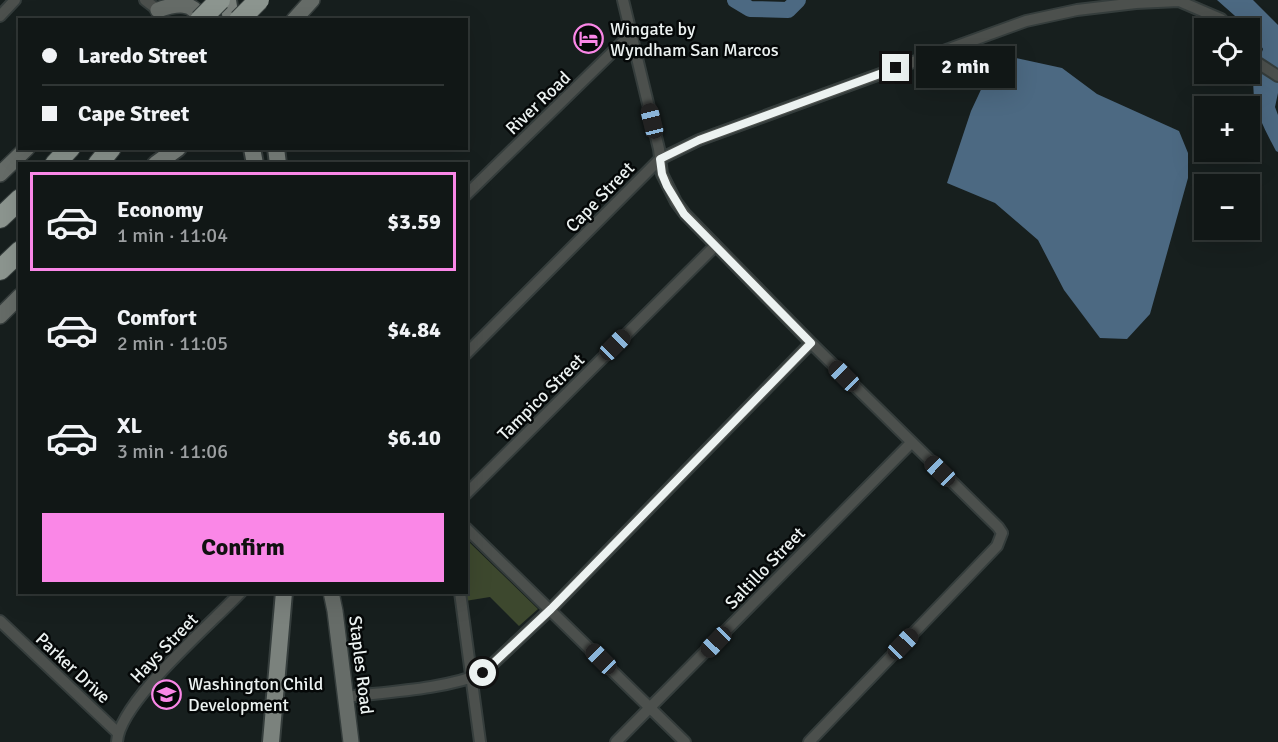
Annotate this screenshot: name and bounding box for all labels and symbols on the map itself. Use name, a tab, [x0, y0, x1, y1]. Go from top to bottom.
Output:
place label: Wingate by Wyndham San Marcos	[610, 18, 779, 61]
hotel icon: Wingate by Wyndham San Marcos	[573, 23, 605, 55]
callout: 2 min	[917, 47, 1016, 89]
route end	[882, 54, 909, 81]
street label: River Road	[501, 67, 575, 139]
car	[639, 101, 665, 141]
street label: Cape Street	[561, 157, 639, 237]
car	[596, 326, 634, 364]
street label: Tampico Street	[493, 349, 589, 445]
car	[825, 357, 863, 395]
car	[921, 452, 959, 490]
street label: Saltillo Street	[720, 522, 810, 614]
street label: Hays Street	[125, 609, 203, 687]
street label: Staples Road	[344, 614, 378, 716]
car	[697, 623, 735, 661]
car	[884, 625, 922, 663]
street label: Parker Drive	[31, 628, 115, 708]
car	[582, 640, 620, 678]
route start	[469, 659, 496, 686]
place label: Washington Child Development	[188, 673, 323, 716]
school or university icon: Washington Child Development	[151, 678, 183, 710]

